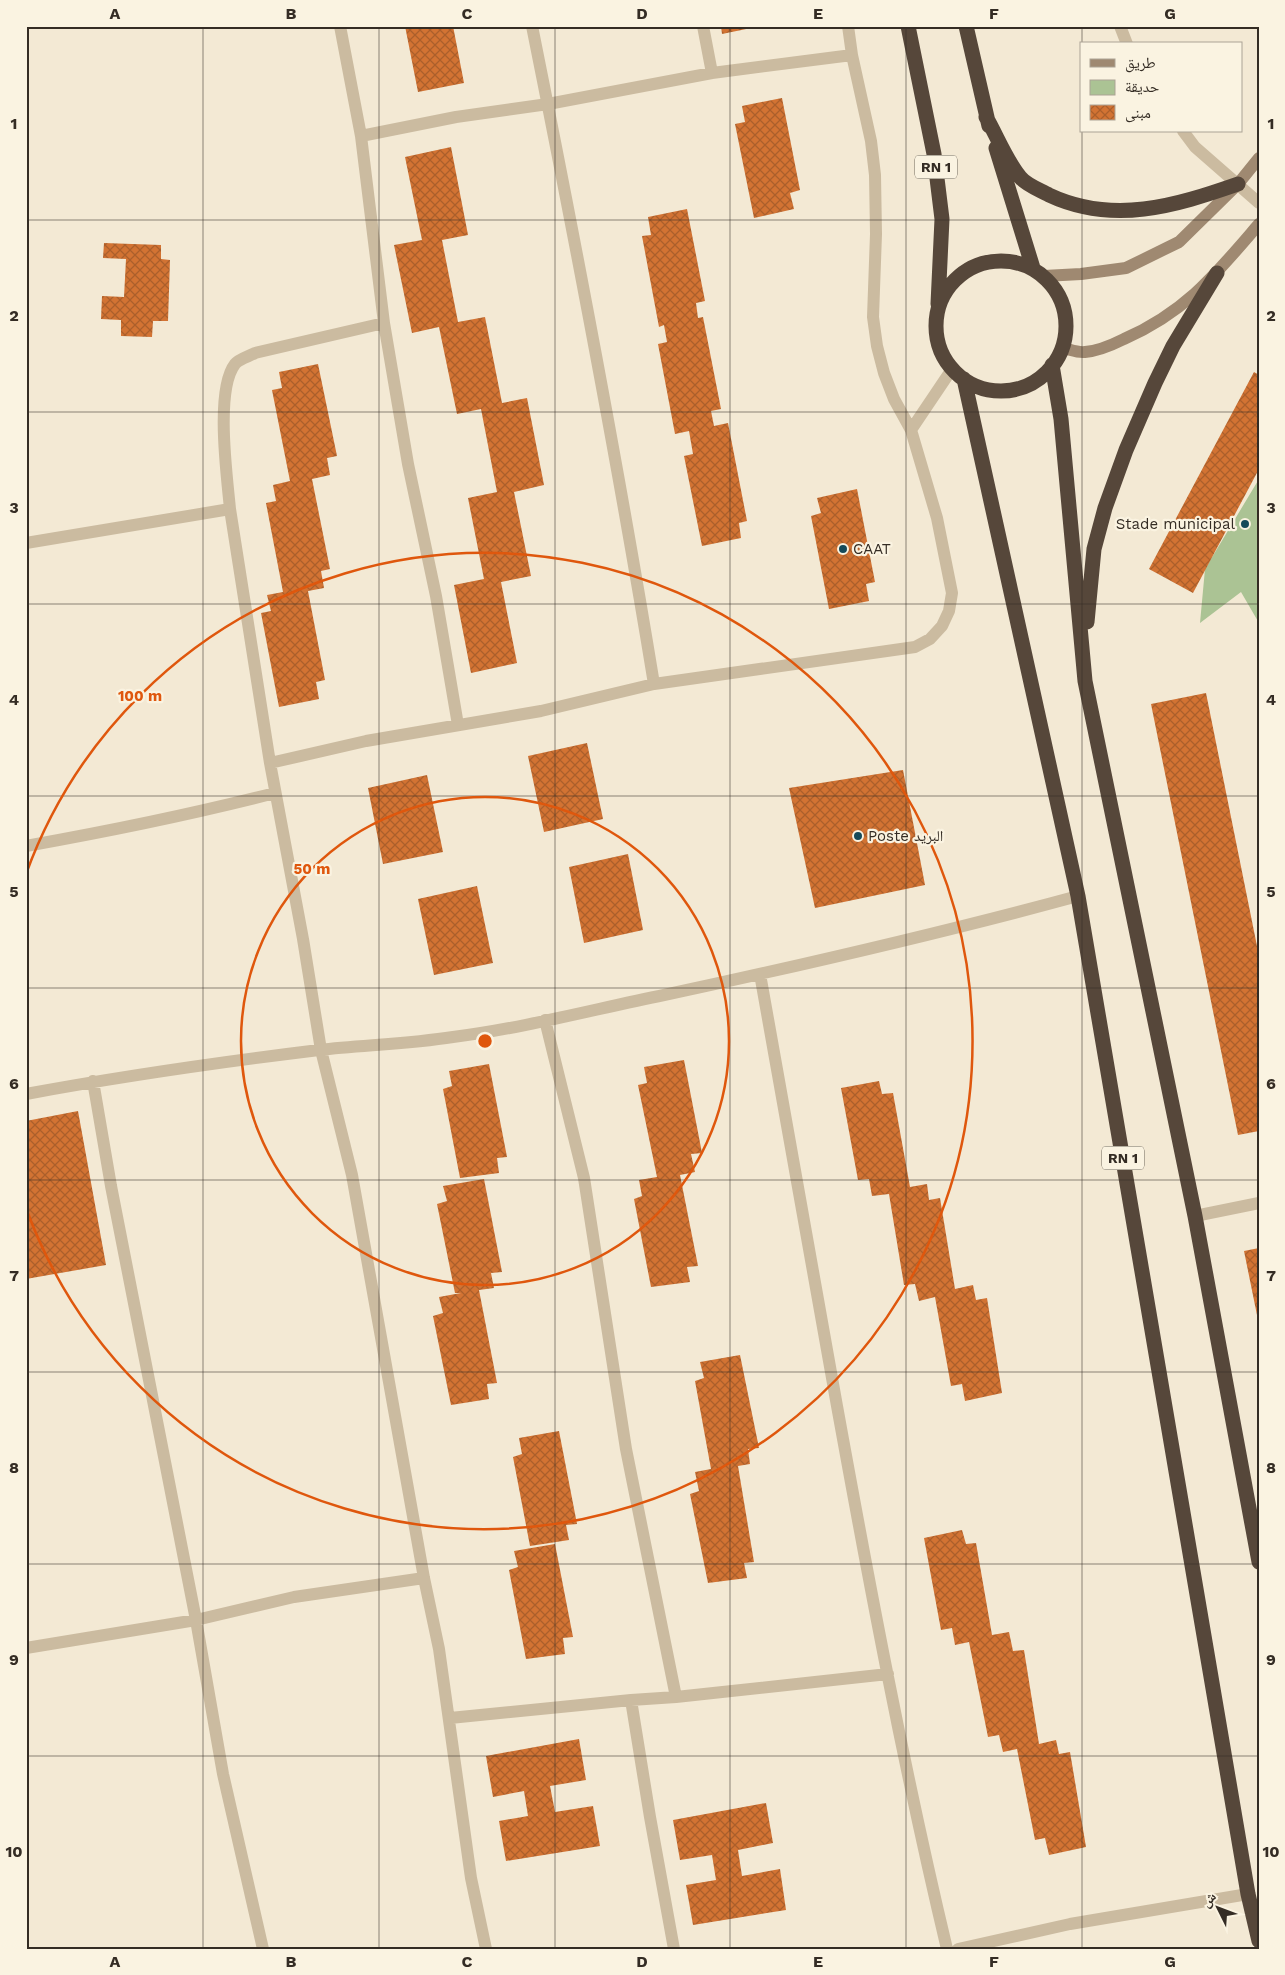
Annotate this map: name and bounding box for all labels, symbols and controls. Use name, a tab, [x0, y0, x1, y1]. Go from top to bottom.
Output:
text: A	[110, 4, 121, 23]
text: B	[286, 4, 297, 23]
text: C	[462, 4, 473, 23]
text: D	[636, 4, 648, 23]
text: E	[813, 4, 823, 23]
text: F	[989, 4, 999, 23]
text: G	[1164, 4, 1176, 23]
legend	[1080, 42, 1242, 132]
text: طريق	[1125, 54, 1156, 73]
text: حديقة	[1125, 78, 1160, 96]
text: مبنى	[1125, 104, 1151, 123]
text: 1	[11, 114, 17, 133]
text: 1	[1268, 114, 1274, 133]
road number: RN 1	[915, 156, 957, 178]
text: 2	[9, 306, 19, 325]
text: 2	[1266, 306, 1276, 325]
text: 3	[9, 498, 19, 517]
text: 3	[1266, 498, 1276, 517]
place label: Stade municipal	[1116, 515, 1235, 533]
marker: Stade municipal	[1239, 518, 1251, 530]
place label: CAAT	[853, 540, 891, 558]
marker: CAAT	[837, 543, 849, 555]
text: 100 m	[118, 687, 162, 705]
text: 4	[9, 690, 19, 709]
text: 4	[1266, 690, 1276, 709]
place label: Poste البريد	[868, 827, 943, 845]
marker: Poste البريد	[852, 830, 864, 842]
text: 50 m	[294, 860, 330, 878]
text: 5	[9, 882, 19, 901]
text: 5	[1266, 882, 1276, 901]
centre of rings	[476, 1032, 494, 1050]
text: 6	[9, 1074, 19, 1093]
text: 6	[1266, 1074, 1276, 1093]
road number: RN 1	[1102, 1146, 1144, 1170]
text: 7	[9, 1266, 19, 1285]
text: 7	[1266, 1266, 1276, 1285]
text: 8	[9, 1458, 19, 1477]
text: 8	[1266, 1458, 1276, 1477]
text: 9	[9, 1650, 19, 1669]
text: 9	[1266, 1650, 1276, 1669]
text: 10	[5, 1842, 23, 1861]
text: 10	[1262, 1842, 1280, 1861]
north arrow	[1192, 1882, 1242, 1932]
text: ش	[1197, 1888, 1220, 1911]
text: A	[110, 1952, 121, 1971]
text: B	[286, 1952, 297, 1971]
text: C	[462, 1952, 473, 1971]
text: D	[636, 1952, 648, 1971]
text: E	[813, 1952, 823, 1971]
text: F	[989, 1952, 999, 1971]
text: G	[1164, 1952, 1176, 1971]

